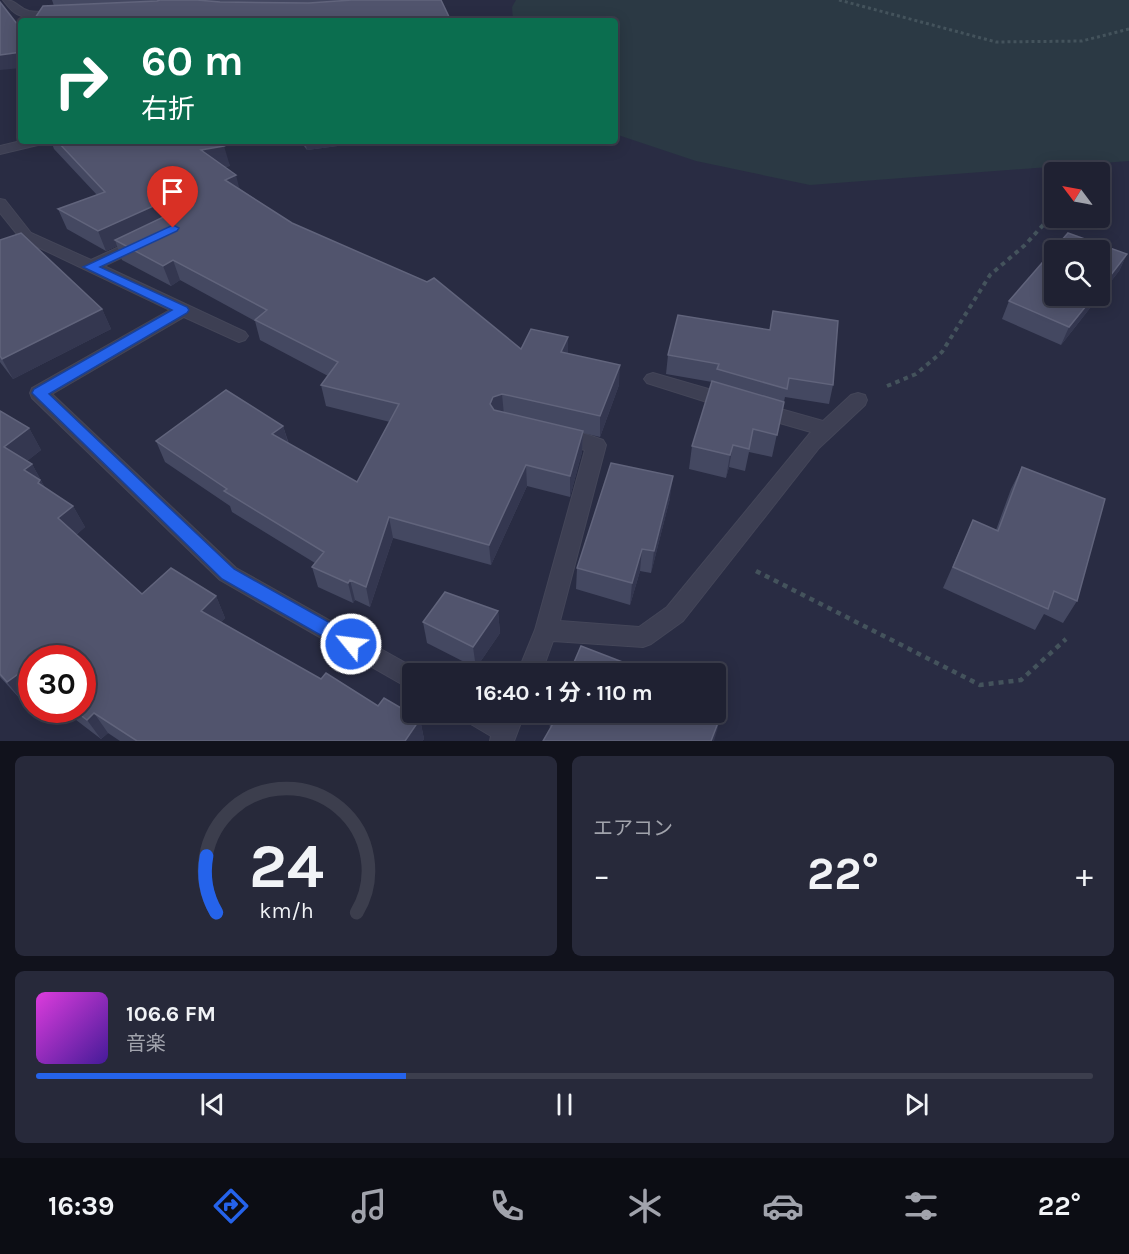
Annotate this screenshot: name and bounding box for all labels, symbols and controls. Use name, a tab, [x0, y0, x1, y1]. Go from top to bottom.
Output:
text: 60 m	[141, 36, 244, 86]
icon: right	[42, 42, 120, 120]
text: 右折	[141, 93, 195, 125]
north arrow	[1044, 162, 1110, 228]
map controls	[1044, 162, 1110, 306]
pin	[147, 166, 198, 228]
icon: arrive	[156, 175, 189, 208]
button: search	[1044, 240, 1110, 306]
position arrow	[319, 612, 383, 676]
speed limit sign: 30	[18, 645, 96, 723]
text: 16:40 · 1 分 · 110 m	[475, 680, 653, 706]
text: エアコン	[593, 817, 673, 840]
text: 24	[249, 830, 323, 903]
text: 22°	[807, 848, 879, 900]
text: −	[593, 856, 610, 894]
text: +	[1076, 856, 1093, 894]
text: km/h	[259, 898, 313, 923]
text: 106.6 FM	[126, 1001, 216, 1027]
text: 音楽	[126, 1032, 166, 1055]
icon: previous	[196, 1088, 229, 1121]
icon: pause	[548, 1088, 581, 1121]
icon: next	[900, 1088, 933, 1121]
icon: directions	[210, 1185, 252, 1227]
icon: music	[348, 1185, 390, 1227]
icon: phone	[486, 1185, 528, 1227]
icon: climate	[624, 1185, 666, 1227]
icon: car	[762, 1185, 804, 1227]
icon: filters	[900, 1185, 942, 1227]
text: 16:39	[48, 1190, 115, 1222]
text: 22°	[1038, 1190, 1081, 1222]

